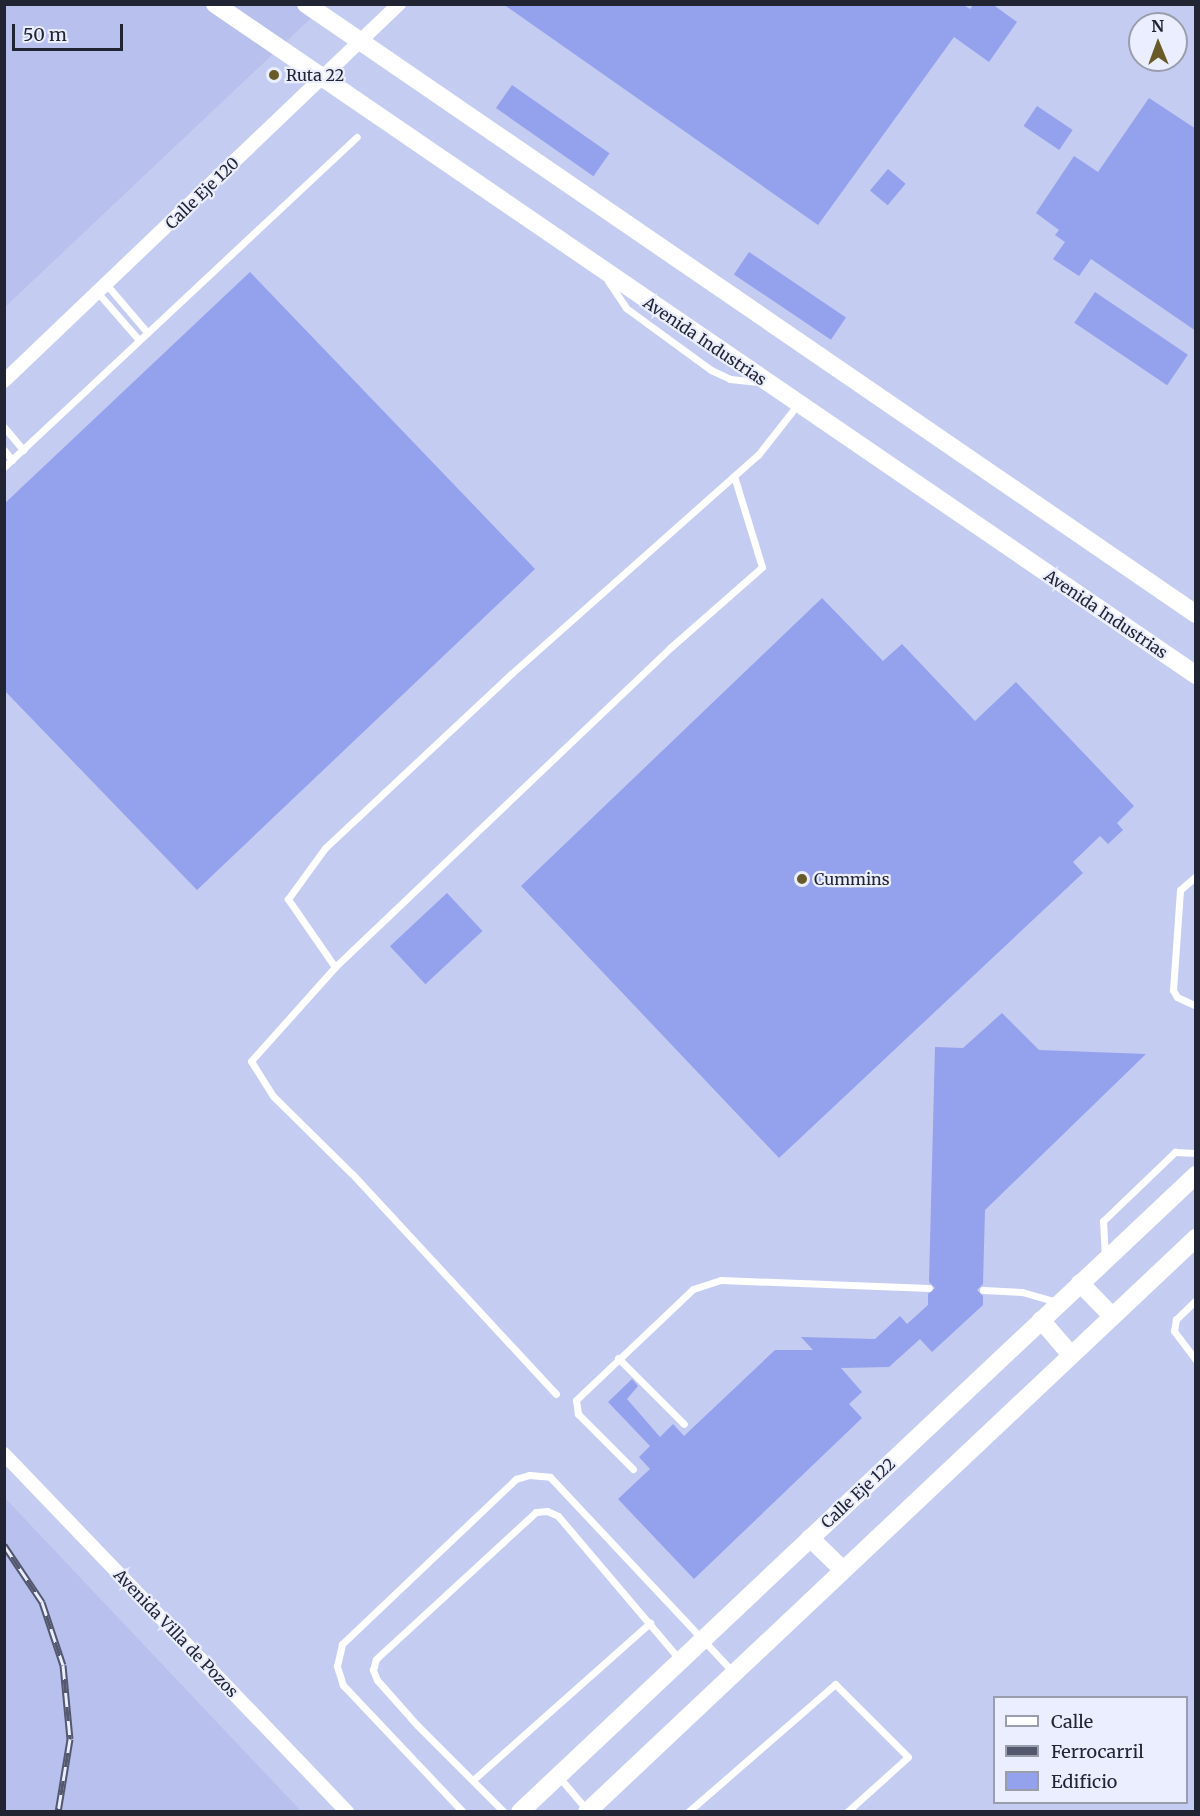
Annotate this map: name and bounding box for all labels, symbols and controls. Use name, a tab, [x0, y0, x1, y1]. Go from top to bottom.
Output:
scale bar	[15, 12, 126, 50]
north arrow	[1128, 12, 1188, 72]
text: N	[1151, 16, 1164, 36]
text: 50 m	[23, 23, 67, 46]
place label: Ruta 22	[286, 65, 344, 85]
marker: Ruta 22	[267, 68, 281, 82]
street label: Calle Eje 120	[161, 153, 243, 233]
street label: Avenida Industrias	[640, 293, 770, 389]
street label: Avenida Industrias	[1041, 566, 1171, 662]
place label: Cummins	[814, 869, 890, 889]
marker: Cummins	[795, 872, 809, 886]
street label: Calle Eje 122	[817, 1454, 899, 1532]
street label: Avenida Villa de Pozos	[110, 1565, 242, 1701]
legend	[993, 1696, 1188, 1804]
text: Calle	[1051, 1710, 1093, 1733]
text: Ferrocarril	[1051, 1740, 1144, 1763]
text: Edificio	[1051, 1770, 1117, 1793]

